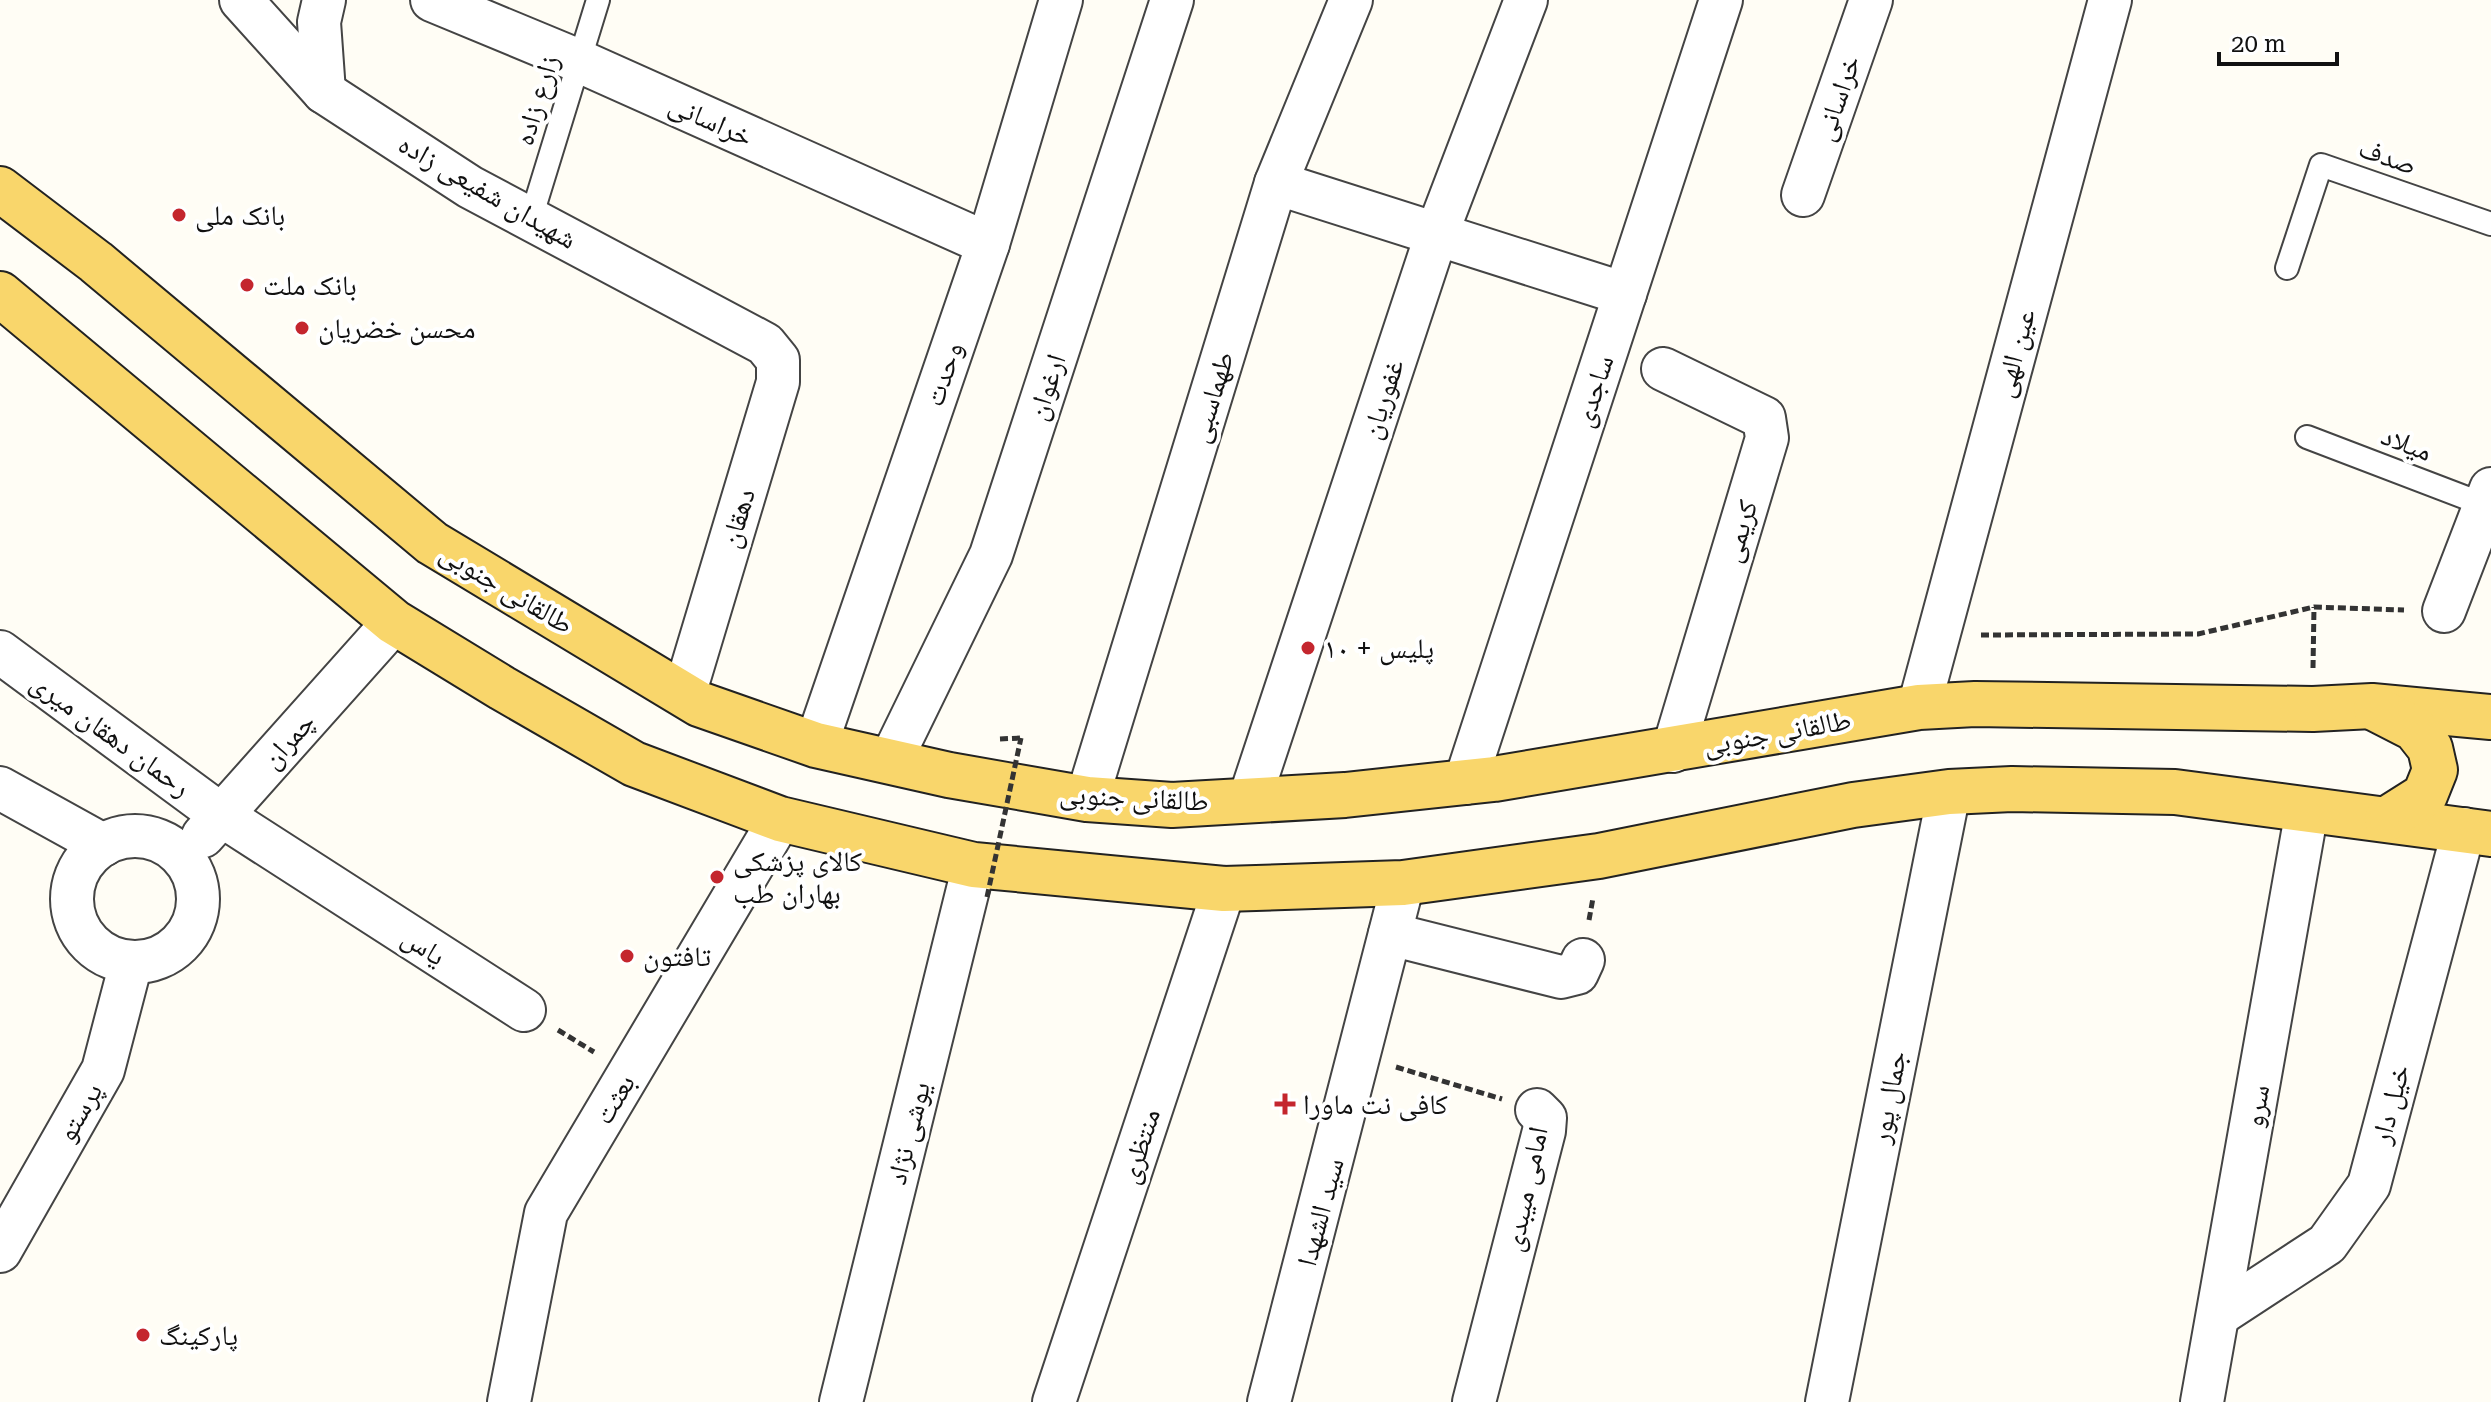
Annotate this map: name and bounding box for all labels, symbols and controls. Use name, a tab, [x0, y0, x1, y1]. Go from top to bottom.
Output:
scale bar	[2219, 16, 2337, 66]
text: 20 m	[2231, 30, 2286, 58]
street label: زارع زاده	[507, 51, 567, 150]
street label: خراسانی	[1808, 51, 1868, 146]
street label: خراسانی	[663, 87, 758, 154]
street label: شهیدان شفیعی زاده	[392, 127, 583, 257]
street label: صدف	[2355, 131, 2421, 182]
place label: بانک ملی	[195, 199, 285, 233]
marker: بانک ملی	[170, 206, 188, 224]
place label: بانک ملت	[263, 269, 357, 302]
marker: بانک ملت	[238, 276, 256, 294]
street label: عین الهی	[1987, 305, 2043, 401]
place label: محسن خضریان	[318, 312, 475, 346]
marker: محسن خضریان	[293, 319, 311, 337]
street label: وحدت	[917, 338, 970, 411]
street label: طهماسبی	[1182, 348, 1242, 447]
street label: ارغوان	[1020, 350, 1073, 424]
street label: ساجدی	[1566, 351, 1621, 431]
street label: غفوریان	[1354, 355, 1411, 443]
street label: میلاد	[2377, 419, 2437, 468]
street label: دهقان	[713, 485, 762, 552]
street label: کریمی	[1714, 496, 1766, 567]
street label: طالقانی جنوبی	[434, 536, 579, 642]
place label: پلیس + ۱۰	[1324, 632, 1434, 666]
marker: پلیس + ۱۰	[1299, 639, 1317, 657]
street label: رحمان دهقان میری	[24, 665, 197, 803]
street label: طالقانی جنوبی	[1701, 703, 1854, 763]
street label: چمران	[255, 706, 322, 775]
street label: طالقانی جنوبی	[1058, 777, 1209, 819]
place label: کالای پزشکی بهاران طب	[733, 845, 862, 910]
marker: کالای پزشکی بهاران طب	[708, 868, 726, 886]
street label: یاس	[395, 920, 452, 973]
place label: تافتون	[643, 940, 711, 973]
marker: تافتون	[618, 947, 636, 965]
street label: جمال پور	[1863, 1048, 1914, 1147]
street label: خیل دار	[2364, 1061, 2418, 1149]
street label: بعثت	[587, 1068, 642, 1130]
street label: پرستو	[50, 1077, 110, 1148]
street label: یوشی نژاد	[880, 1078, 938, 1188]
street label: سرو	[2237, 1082, 2276, 1130]
place label: کافی نت ماورا	[1303, 1088, 1448, 1122]
marker: کافی نت ماورا	[1274, 1093, 1296, 1115]
street label: منتظری	[1112, 1104, 1167, 1188]
street label: امامی میبدی	[1496, 1123, 1556, 1255]
street label: سید الشهدا	[1290, 1154, 1351, 1270]
place label: پارکینگ	[159, 1319, 238, 1352]
marker: پارکینگ	[134, 1326, 152, 1344]

